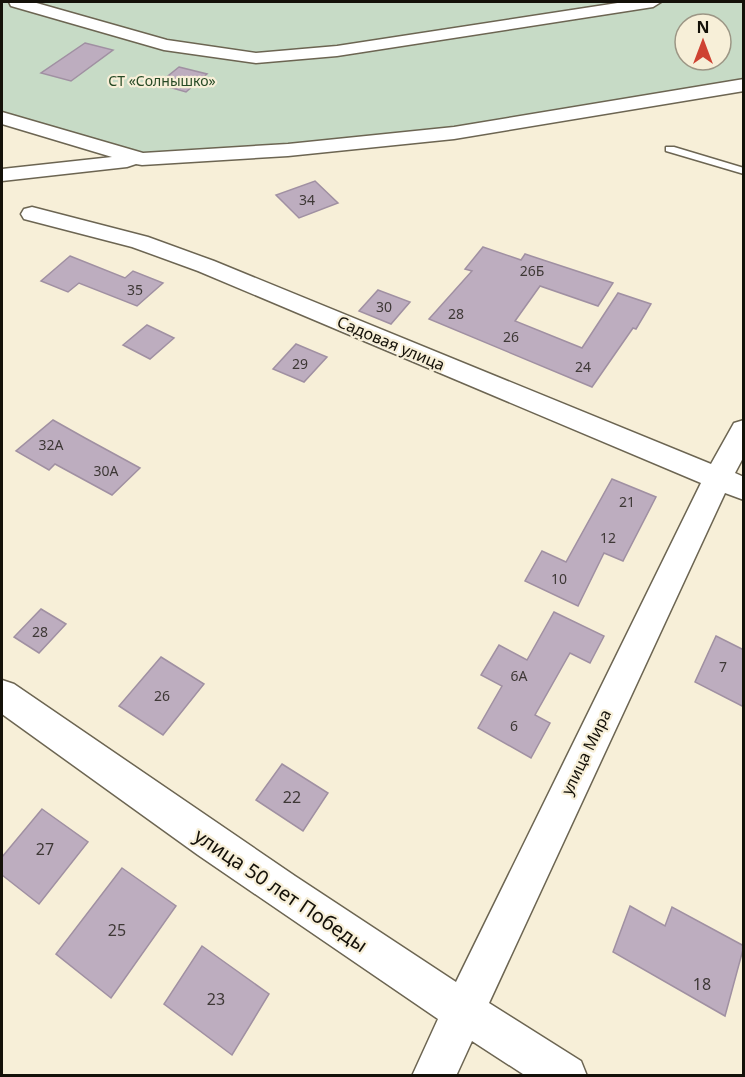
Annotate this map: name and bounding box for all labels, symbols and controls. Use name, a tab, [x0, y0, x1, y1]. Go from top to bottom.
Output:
north arrow	[673, 12, 733, 72]
text: N	[696, 16, 710, 38]
park label: СТ «Солнышко»	[108, 71, 216, 90]
house number: 34	[299, 190, 315, 209]
house number: 26Б	[520, 261, 544, 280]
house number: 35	[127, 280, 143, 299]
house number: 30	[376, 297, 392, 316]
house number: 28	[448, 304, 464, 323]
street label: Садовая улица	[334, 310, 448, 376]
house number: 26	[503, 327, 519, 346]
house number: 29	[292, 354, 308, 373]
house number: 24	[575, 357, 591, 376]
house number: 32А	[39, 435, 64, 454]
house number: 30А	[94, 461, 119, 480]
house number: 21	[619, 492, 635, 511]
house number: 12	[600, 528, 616, 547]
house number: 10	[551, 569, 567, 588]
house number: 28	[32, 622, 48, 641]
house number: 7	[719, 657, 727, 676]
house number: 6А	[511, 666, 528, 685]
house number: 26	[154, 686, 170, 705]
street label: улица Мира	[556, 706, 616, 798]
house number: 6	[510, 716, 518, 735]
house number: 22	[283, 786, 301, 808]
street label: улица 50 лет Победы	[189, 822, 373, 958]
house number: 27	[36, 838, 54, 860]
house number: 25	[108, 919, 126, 941]
house number: 18	[693, 973, 711, 995]
house number: 23	[207, 988, 225, 1010]

